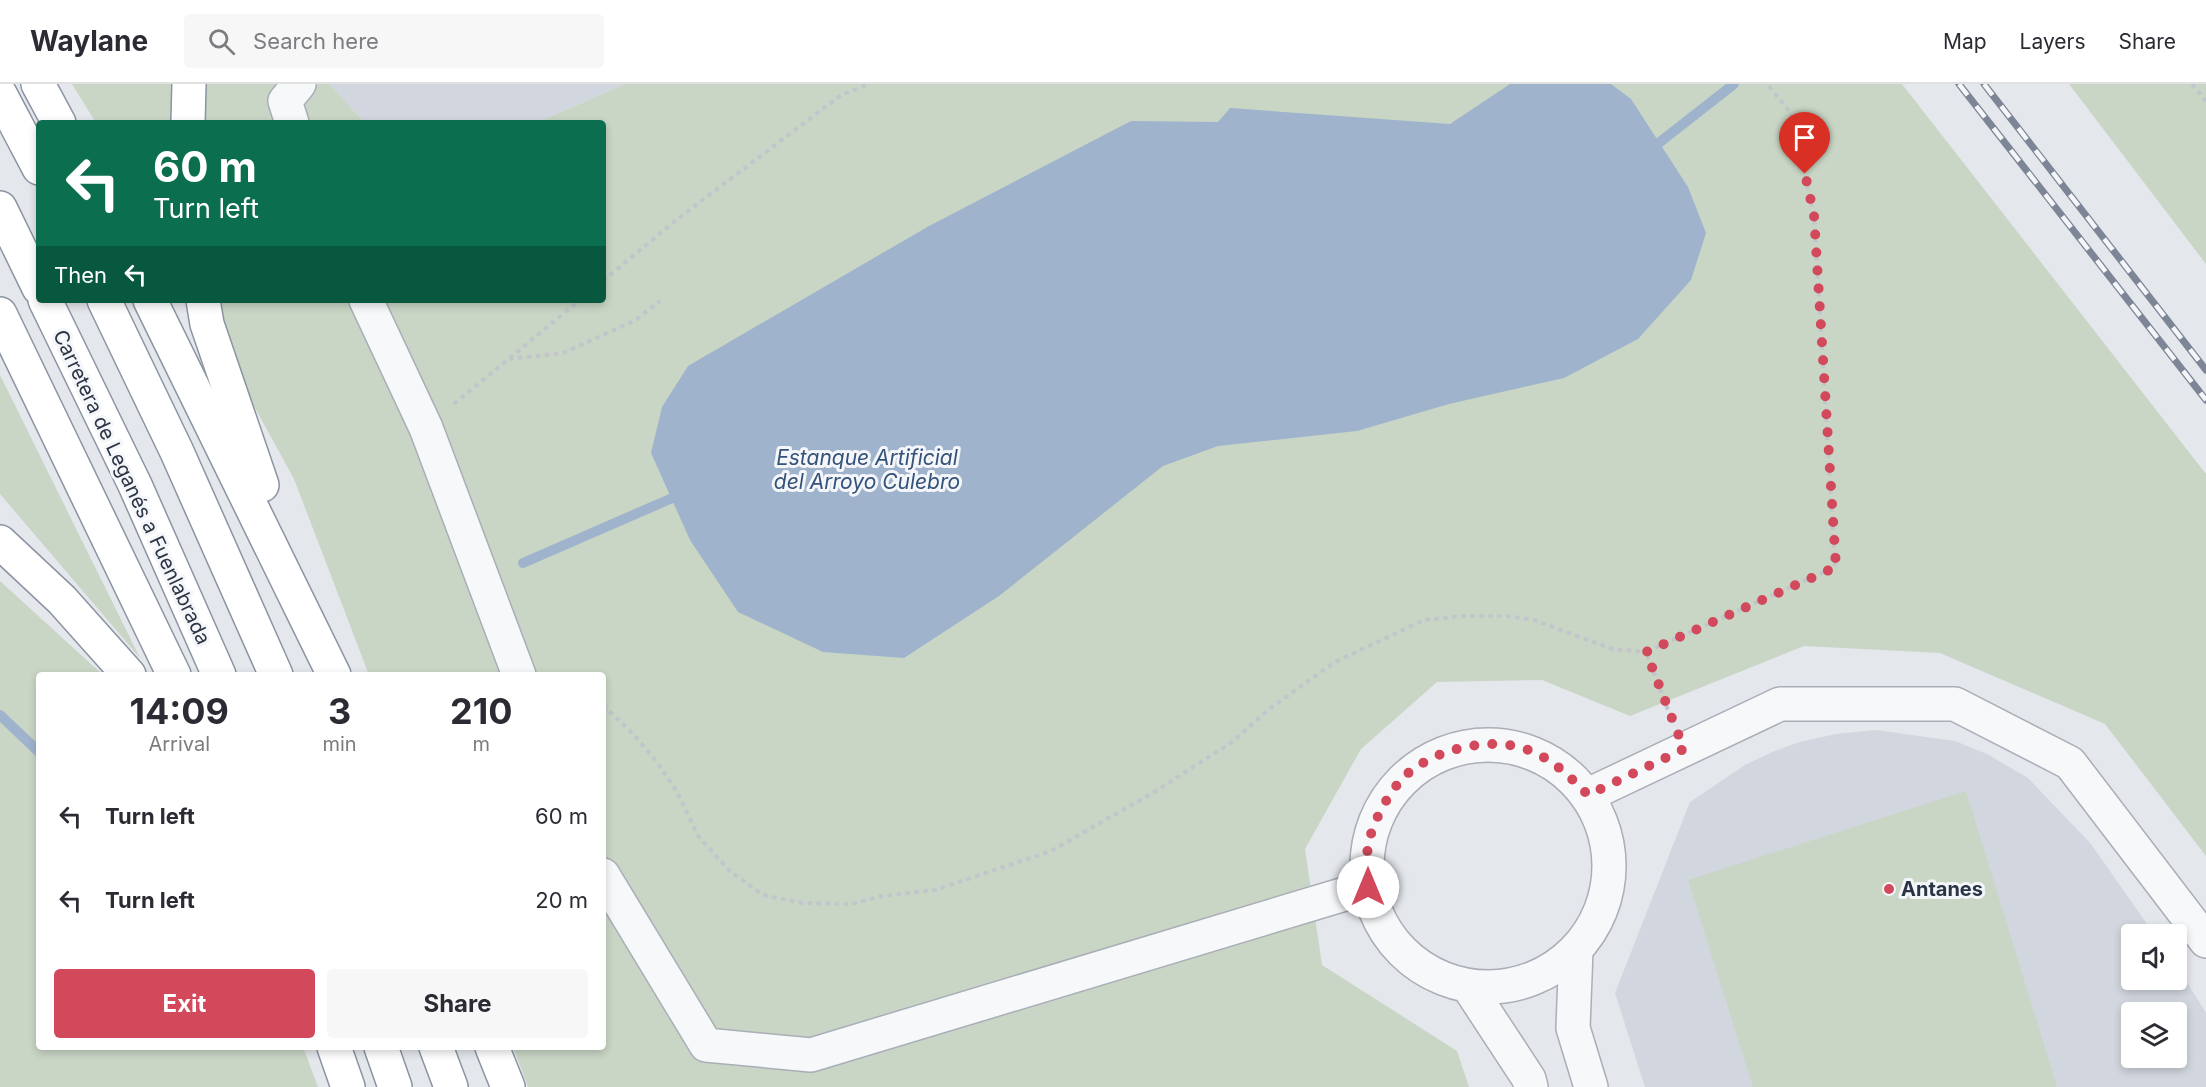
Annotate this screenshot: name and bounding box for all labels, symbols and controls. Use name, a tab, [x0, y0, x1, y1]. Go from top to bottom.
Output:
search box	[184, 14, 604, 68]
text: Waylane	[30, 24, 148, 58]
icon: search	[205, 25, 238, 58]
text: Search here	[253, 28, 379, 54]
text: Map	[1943, 29, 1987, 54]
text: Layers	[2020, 29, 2086, 54]
text: Share	[2119, 29, 2176, 54]
pin	[1779, 112, 1830, 174]
icon: arrive	[1788, 121, 1821, 154]
text: 60 m	[153, 141, 257, 192]
icon: left	[54, 144, 132, 222]
text: Turn left	[153, 192, 259, 225]
icon: left	[119, 258, 152, 291]
text: Then	[54, 262, 107, 288]
street label: Carretera de Leganés a Fuenlabrada	[48, 326, 216, 648]
water label: Estanque Artificial del Arroyo Culebro	[774, 445, 960, 494]
text: 14:09	[129, 689, 229, 733]
text: 3	[328, 689, 351, 733]
text: 210	[450, 689, 513, 733]
text: Arrival	[148, 732, 210, 756]
text: min	[322, 732, 357, 756]
text: m	[473, 732, 490, 756]
icon: left	[54, 800, 87, 833]
text: Turn left	[105, 803, 195, 829]
text: 60 m	[535, 803, 588, 829]
position arrow	[1336, 855, 1400, 919]
place label: Antanes	[1901, 877, 1983, 901]
marker: Antanes	[1882, 882, 1896, 896]
icon: left	[54, 884, 87, 917]
text: Turn left	[105, 887, 195, 913]
text: 20 m	[535, 887, 588, 913]
map controls	[2121, 924, 2187, 1068]
button: sound	[2121, 924, 2187, 990]
button: Exit	[54, 969, 315, 1038]
button: Share	[327, 969, 588, 1038]
button: layers	[2121, 1002, 2187, 1068]

